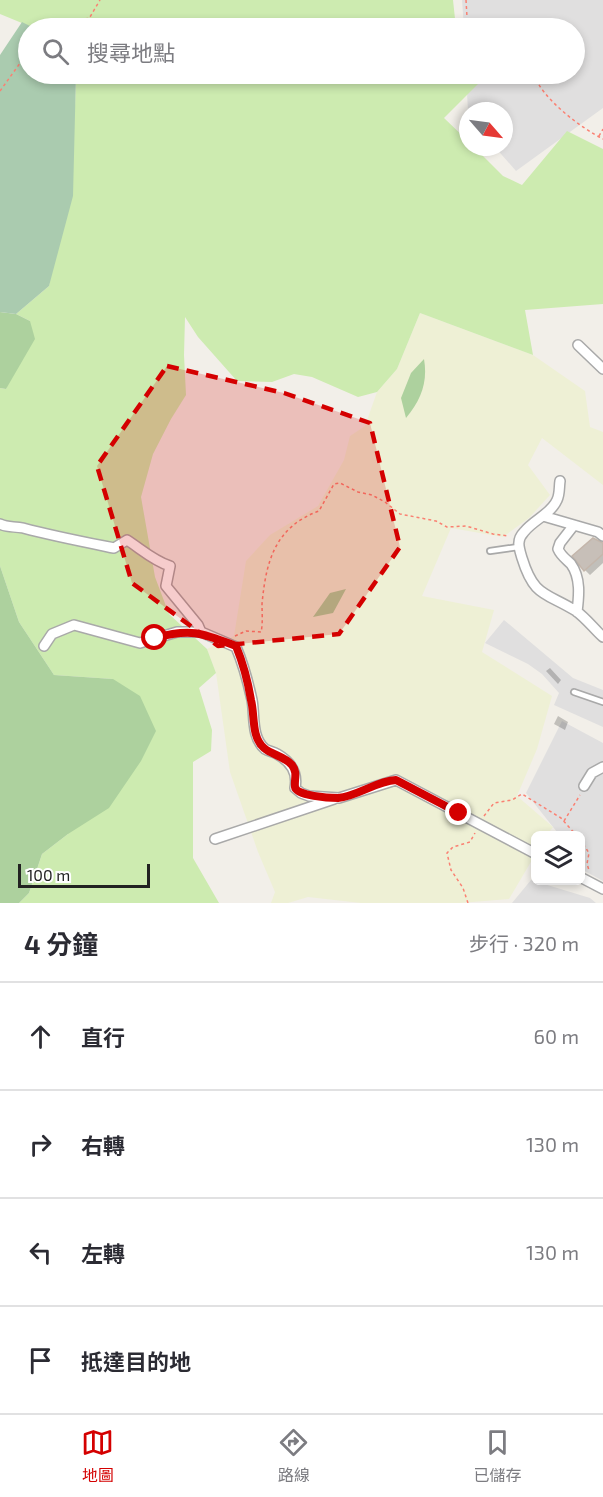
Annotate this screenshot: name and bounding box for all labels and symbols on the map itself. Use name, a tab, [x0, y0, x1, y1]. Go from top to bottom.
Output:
north arrow	[459, 102, 513, 156]
route start	[141, 624, 167, 650]
route end	[445, 799, 471, 825]
scale bar	[18, 861, 150, 888]

